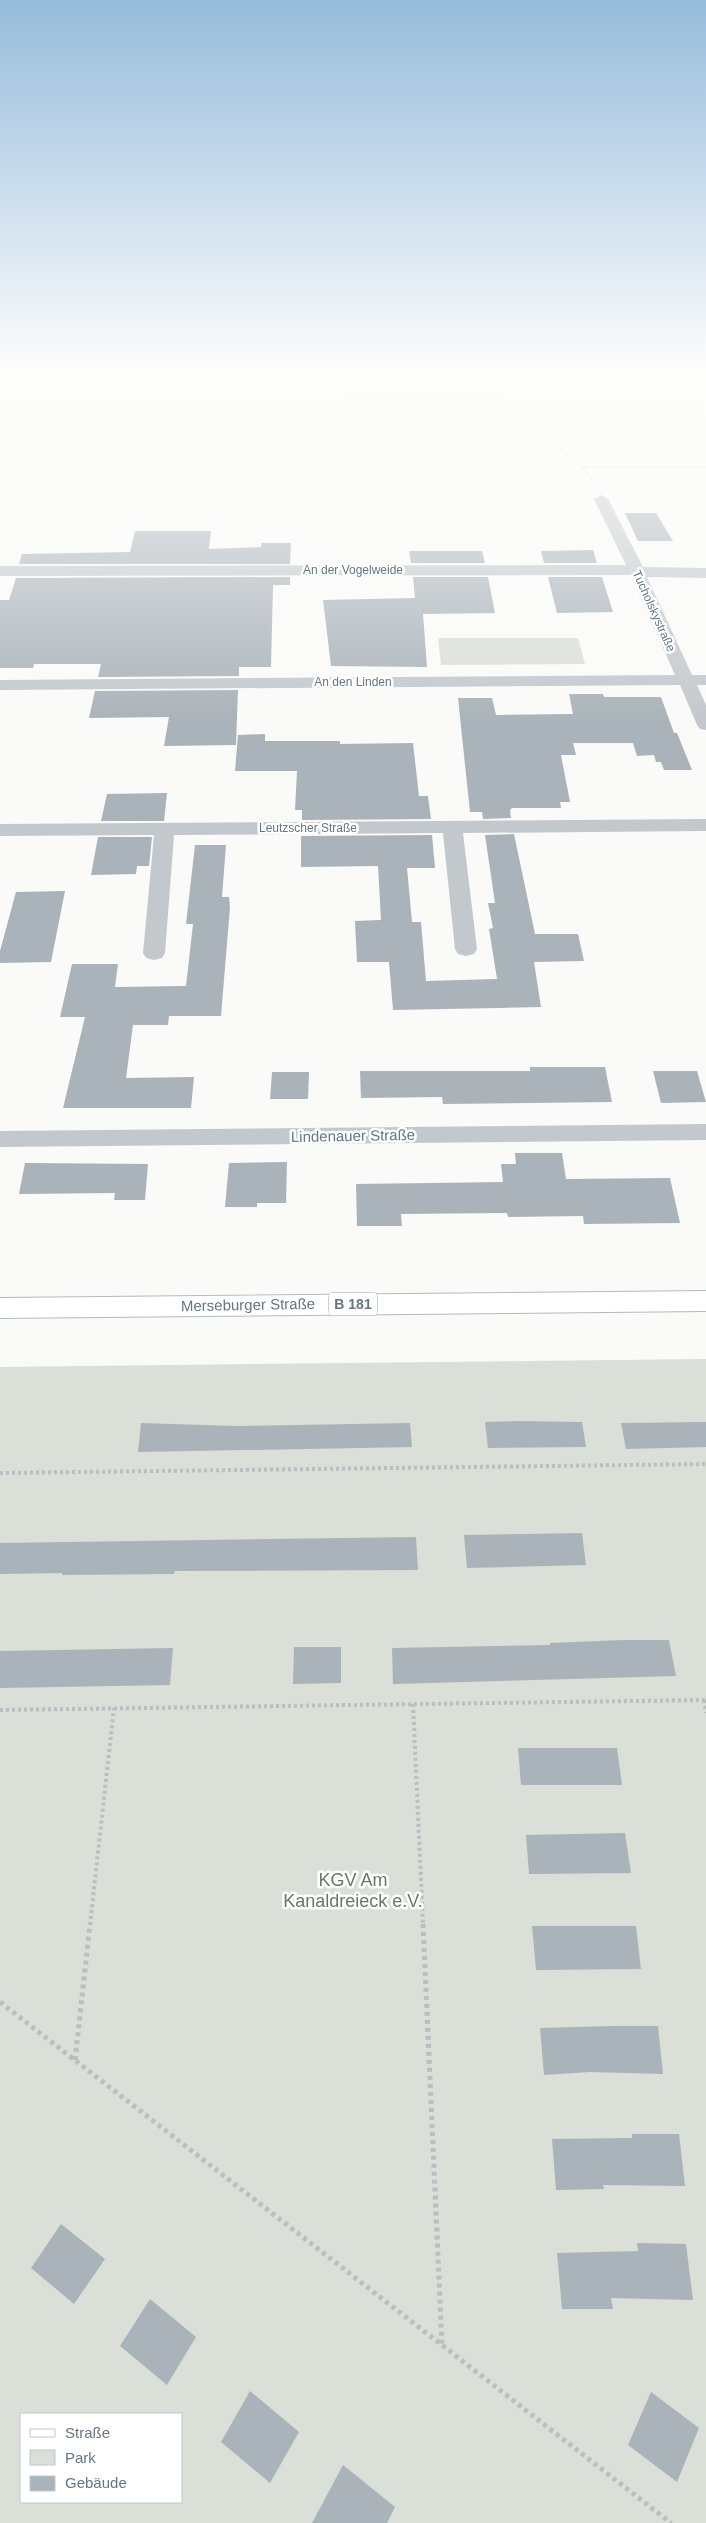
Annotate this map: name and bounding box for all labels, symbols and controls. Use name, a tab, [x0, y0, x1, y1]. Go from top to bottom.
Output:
street label: An der Vogelweide	[303, 563, 403, 577]
street label: Tucholskystraße	[630, 568, 678, 654]
street label: An den Linden	[314, 675, 392, 689]
street label: Leutzscher Straße	[259, 821, 357, 835]
street label: Lindenauer Straße	[291, 1126, 415, 1145]
road number: B 181	[329, 1292, 377, 1316]
street label: Merseburger Straße	[181, 1295, 315, 1314]
park label: KGV Am Kanaldreieck e.V.	[283, 1870, 423, 1911]
legend	[20, 2413, 182, 2503]
text: Straße	[65, 2424, 110, 2441]
text: Park	[65, 2449, 96, 2466]
text: Gebäude	[65, 2474, 127, 2491]

